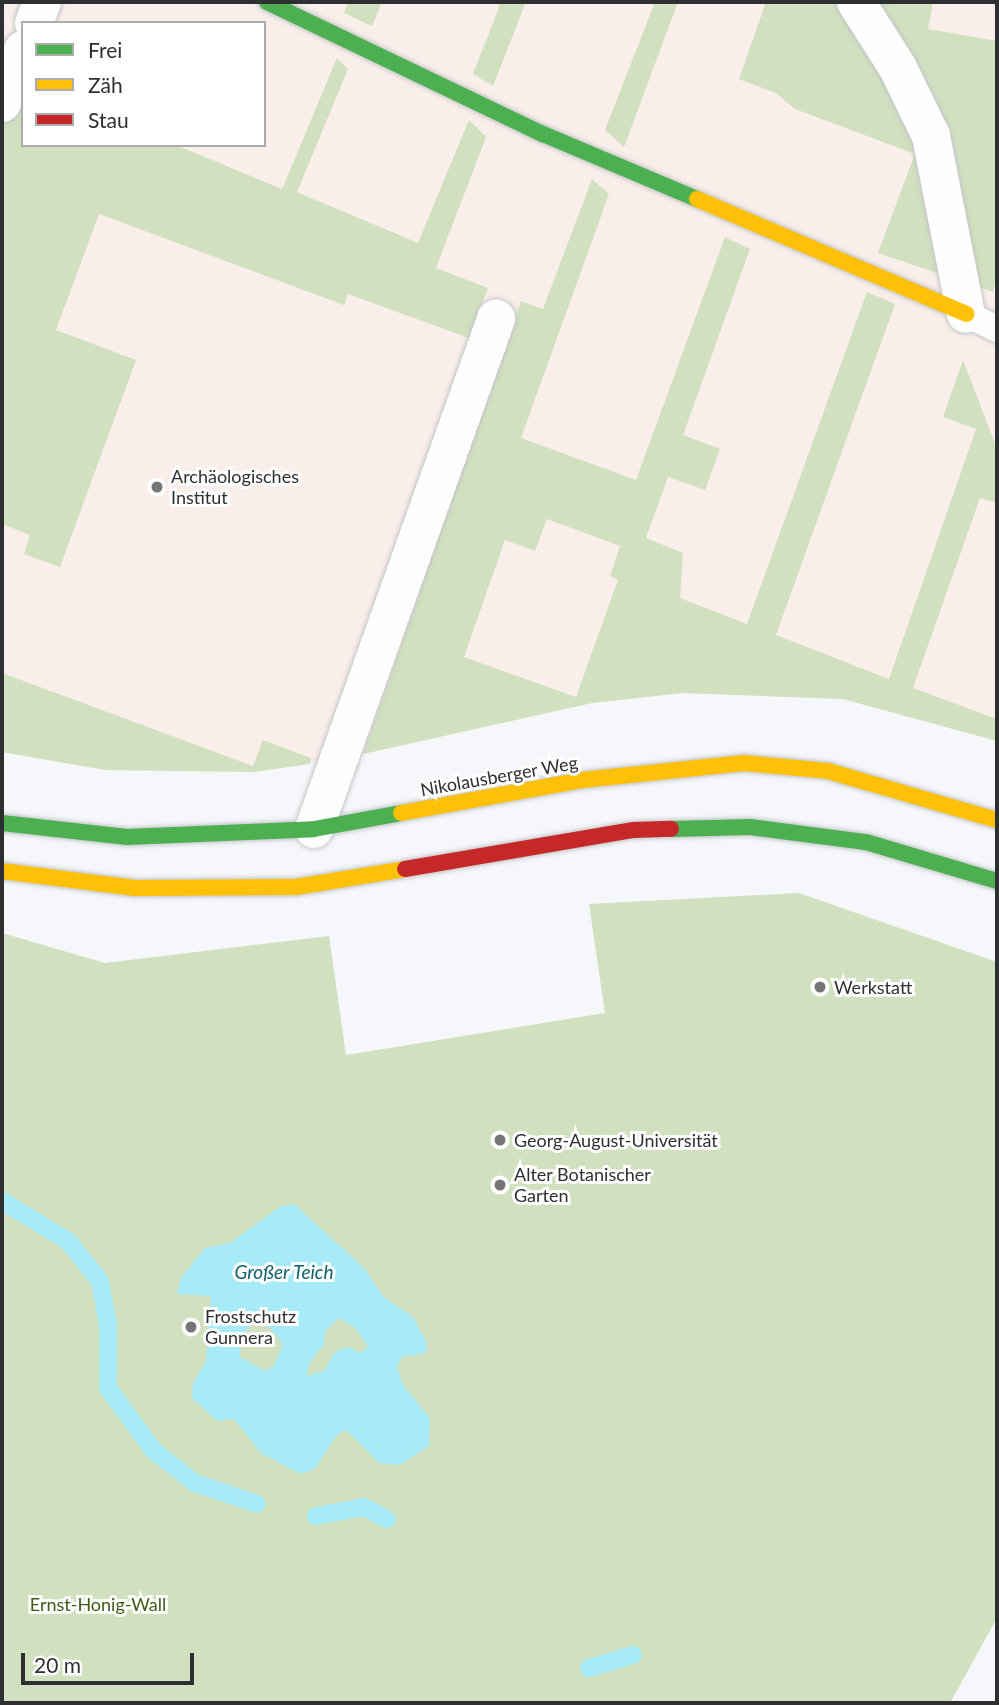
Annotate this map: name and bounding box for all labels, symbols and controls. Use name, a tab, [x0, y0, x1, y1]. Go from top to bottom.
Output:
legend	[21, 21, 266, 147]
text: Frei	[88, 37, 122, 62]
text: Zäh	[88, 72, 123, 97]
text: Stau	[88, 107, 129, 132]
place label: Archäologisches Institut	[171, 466, 299, 508]
marker: Archäologisches Institut	[149, 479, 165, 495]
street label: Nikolausberger Weg	[418, 751, 580, 801]
place label: Werkstatt	[834, 976, 912, 998]
marker: Werkstatt	[812, 979, 828, 995]
place label: Georg-August-Universität	[514, 1129, 718, 1151]
marker: Georg-August-Universität	[492, 1132, 508, 1148]
place label: Alter Botanischer Garten	[514, 1164, 651, 1206]
marker: Alter Botanischer Garten	[492, 1177, 508, 1193]
water label: Großer Teich	[234, 1261, 334, 1283]
place label: Frostschutz Gunnera	[205, 1306, 296, 1348]
marker: Frostschutz Gunnera	[183, 1319, 199, 1335]
park label: Ernst-Honig-Wall	[30, 1593, 166, 1615]
scale bar	[24, 1638, 198, 1682]
text: 20 m	[34, 1652, 81, 1677]

